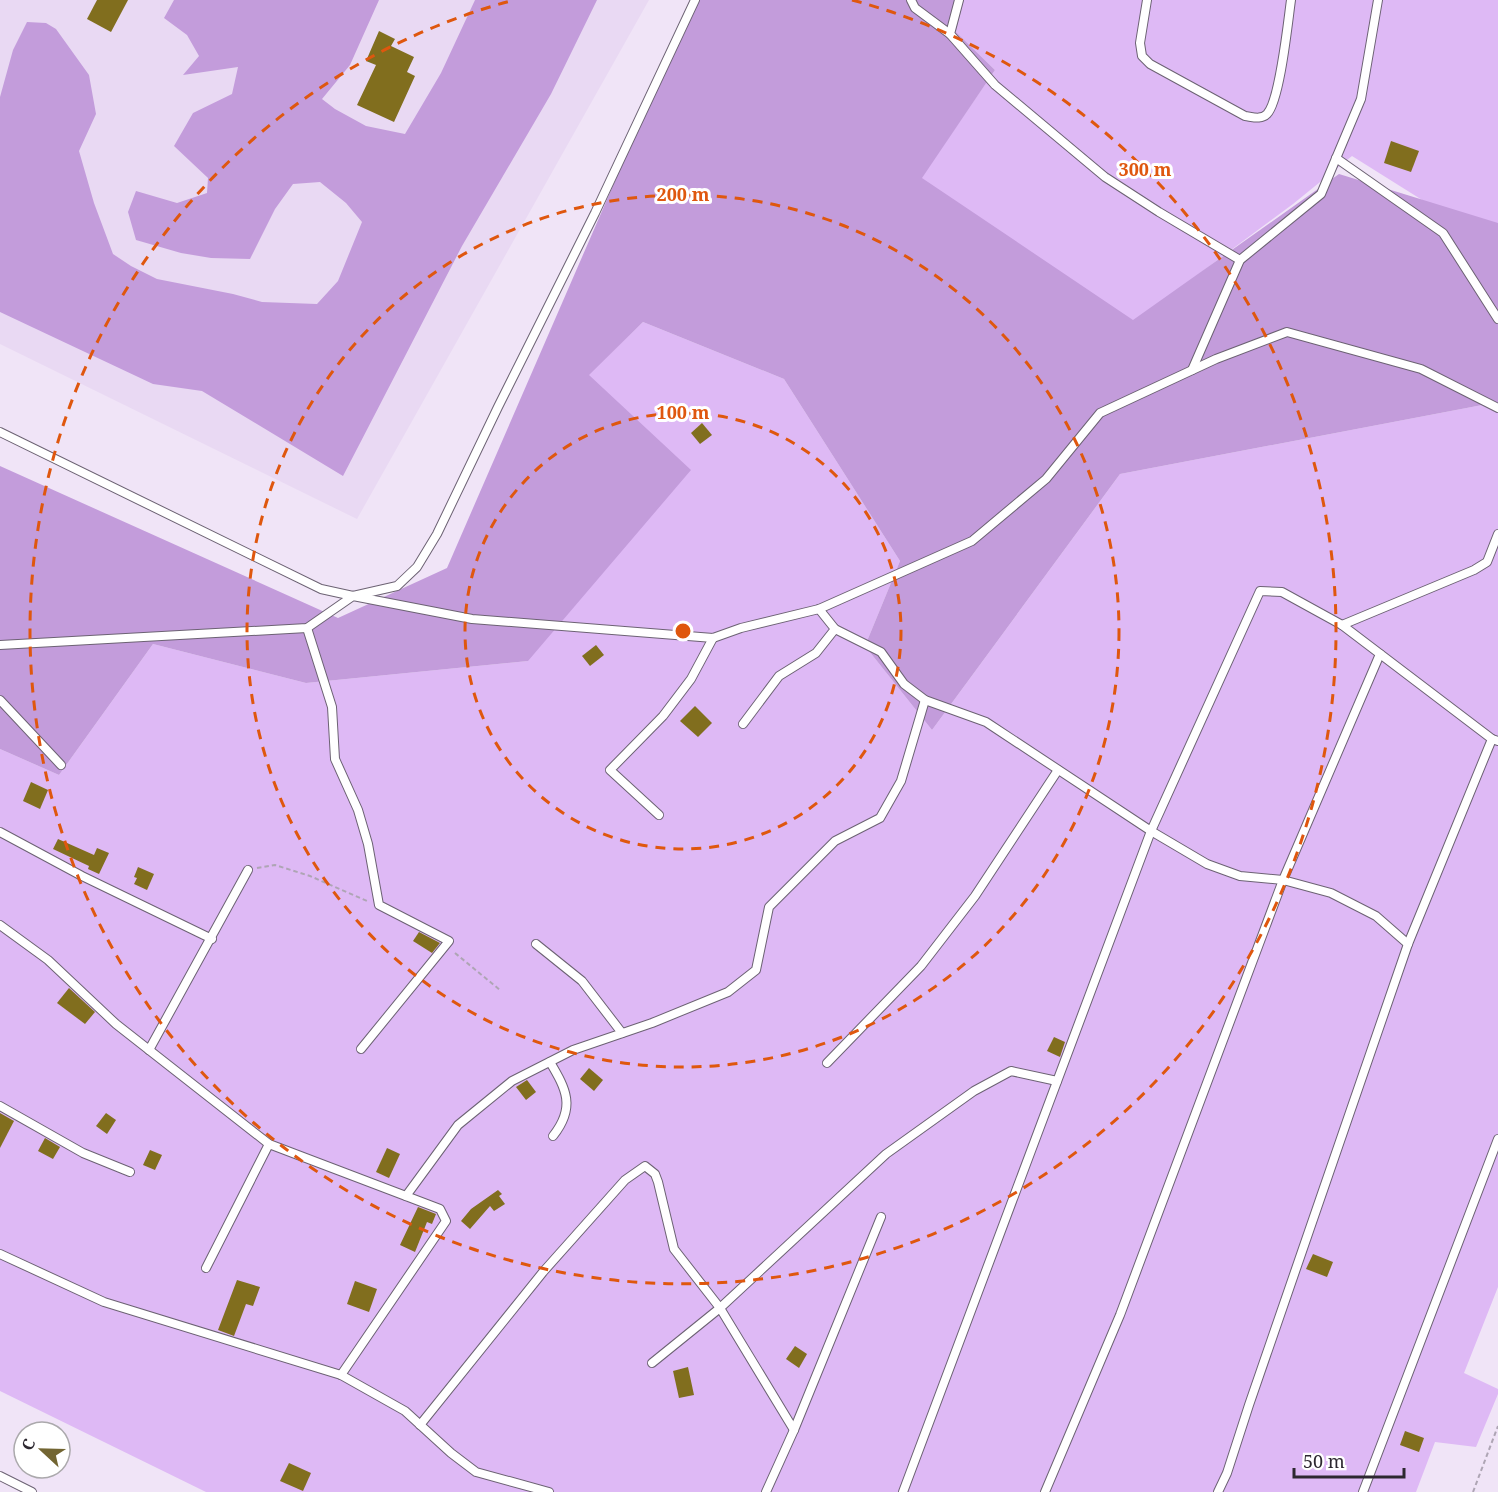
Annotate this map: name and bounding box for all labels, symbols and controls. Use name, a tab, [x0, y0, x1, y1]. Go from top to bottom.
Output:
text: 300 m	[1119, 157, 1172, 181]
text: 200 m	[657, 182, 710, 206]
text: 100 m	[657, 400, 710, 424]
centre of rings	[673, 621, 693, 641]
north arrow	[12, 1420, 72, 1480]
text: С	[16, 1435, 40, 1453]
scale bar	[1294, 1441, 1404, 1479]
text: 50 m	[1303, 1449, 1345, 1473]

